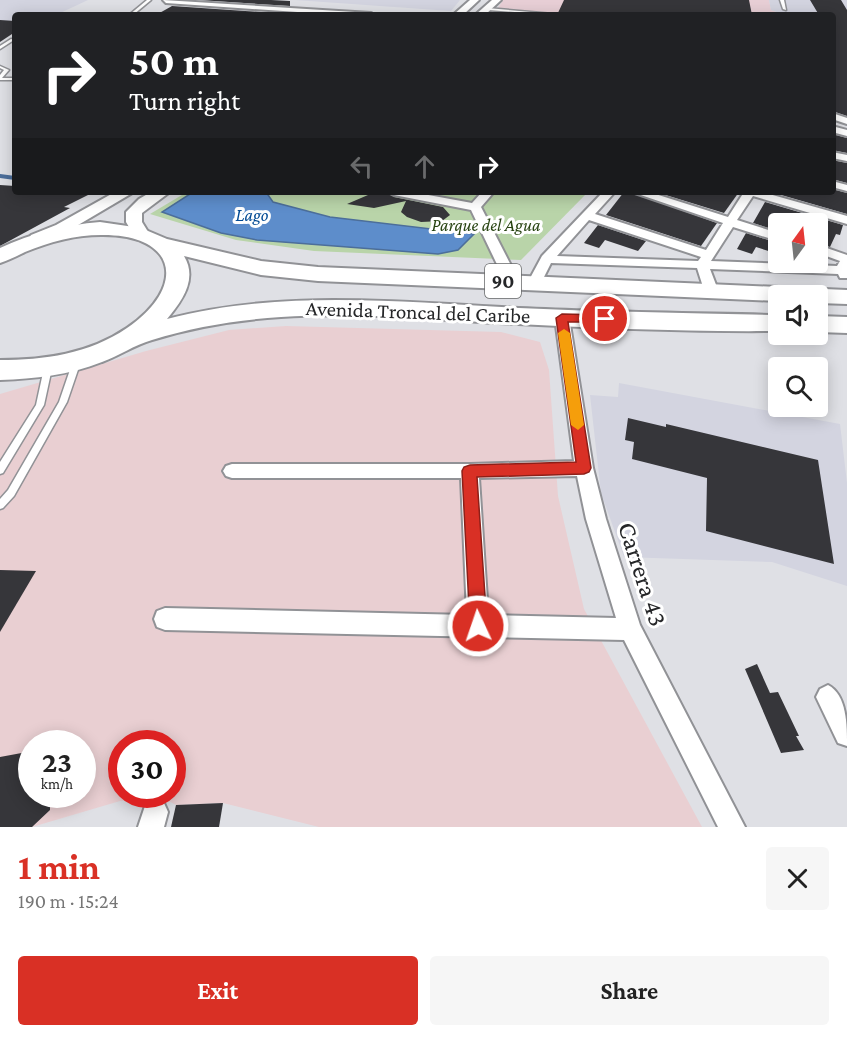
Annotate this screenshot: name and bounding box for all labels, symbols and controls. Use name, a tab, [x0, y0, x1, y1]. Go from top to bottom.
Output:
icon: right	[30, 36, 108, 114]
text: 50 m	[129, 37, 219, 84]
text: Turn right	[129, 86, 240, 116]
icon: left	[345, 150, 378, 183]
icon: ahead	[408, 150, 441, 183]
icon: right	[471, 150, 504, 183]
water label: Lago	[235, 205, 269, 225]
north arrow	[768, 213, 828, 273]
map controls	[768, 213, 828, 417]
park label: Parque del Agua	[431, 215, 541, 235]
road number: 90	[485, 264, 521, 298]
button: sound	[768, 285, 828, 345]
pin	[579, 293, 630, 344]
street label: Avenida Troncal del Caribe	[305, 296, 531, 328]
icon: arrive	[588, 302, 621, 335]
button: search	[768, 357, 828, 417]
street label: Carrera 43	[612, 519, 673, 630]
position arrow	[446, 594, 510, 658]
speed limit sign: 30	[108, 730, 186, 808]
text: 23	[42, 745, 72, 778]
text: km/h	[41, 776, 73, 792]
text: 1 min	[18, 847, 100, 887]
button: close	[766, 847, 829, 910]
text: 190 m · 15:24	[18, 890, 119, 912]
button: Exit	[18, 956, 418, 1025]
button: Share	[430, 956, 829, 1025]

